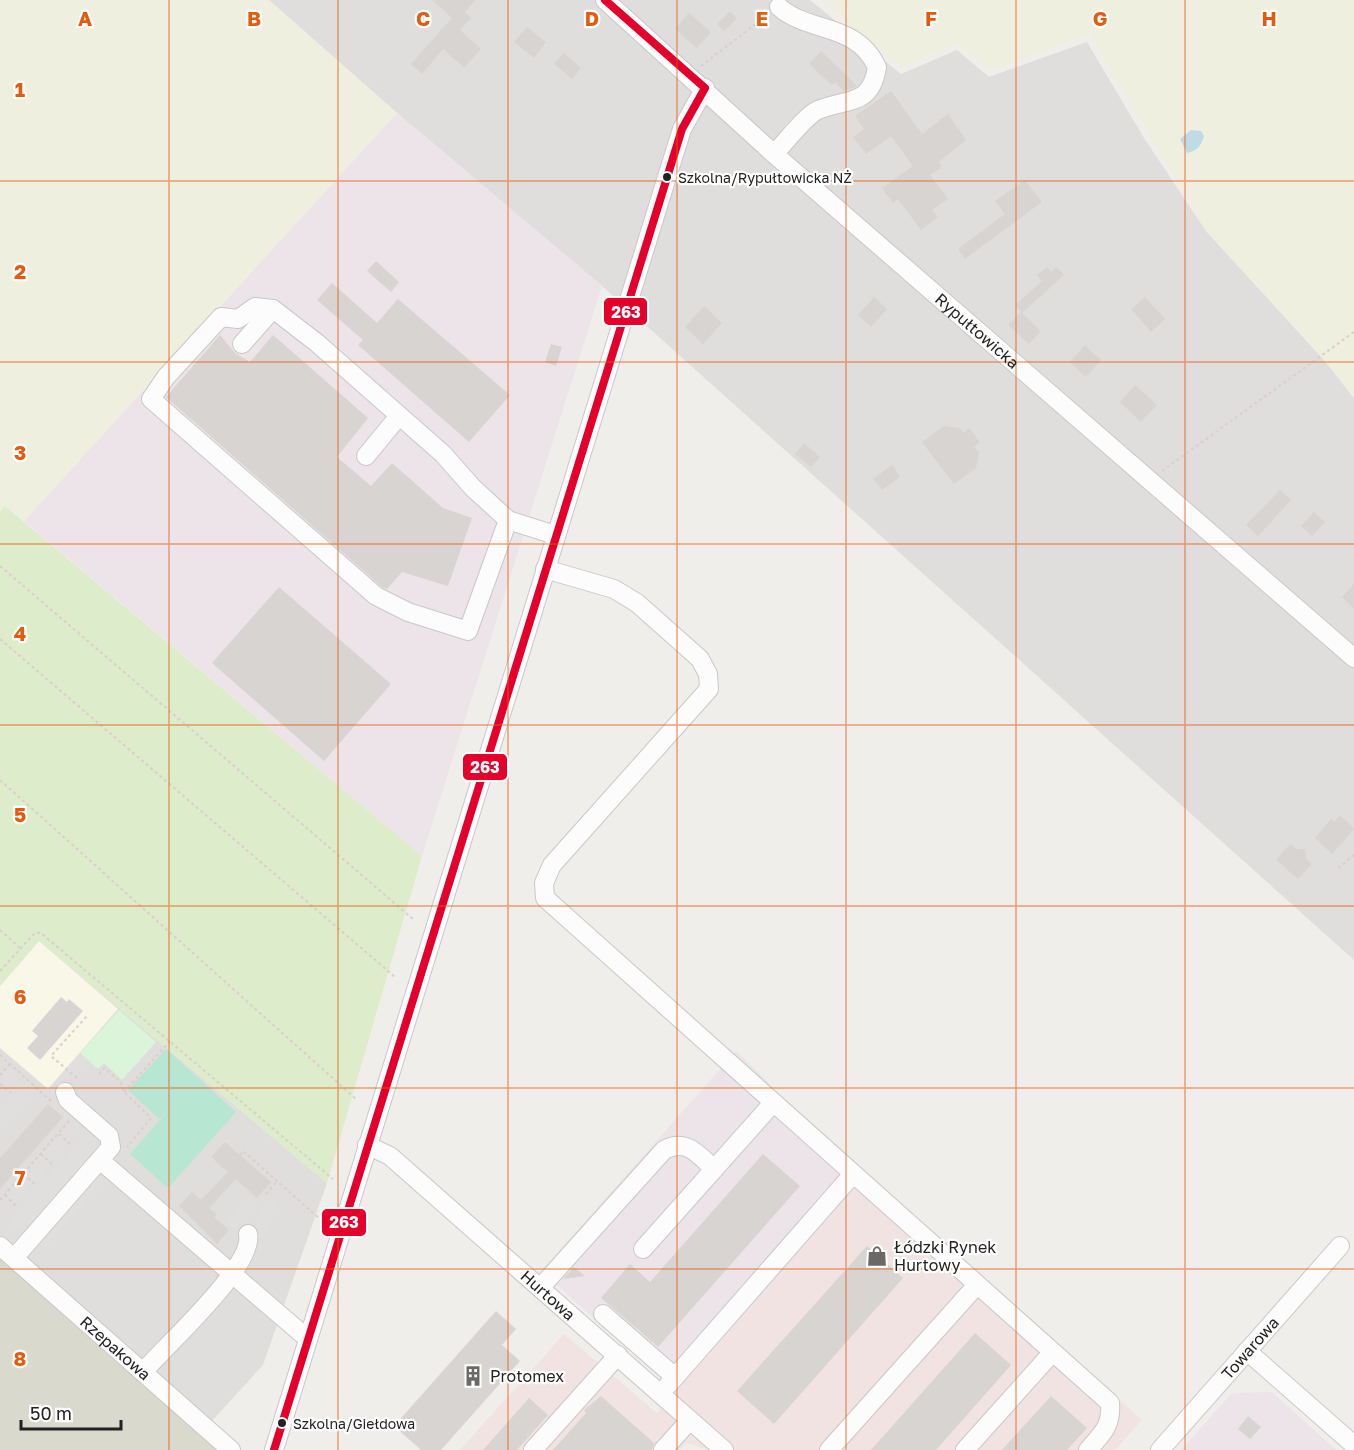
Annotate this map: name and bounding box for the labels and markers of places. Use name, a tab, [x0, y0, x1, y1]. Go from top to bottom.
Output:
place label: Szkolna/Rypułtowicka NŻ	[678, 169, 852, 186]
marker: Szkolna/Rypułtowicka NŻ	[661, 171, 673, 183]
place label: Łódzki Rynek Hurtowy	[894, 1237, 996, 1275]
shop icon: Łódzki Rynek Hurtowy	[865, 1244, 889, 1268]
building icon: Protomex	[461, 1364, 485, 1388]
place label: Protomex	[490, 1366, 564, 1386]
place label: Szkolna/Giełdowa	[293, 1415, 415, 1432]
marker: Szkolna/Giełdowa	[276, 1417, 288, 1429]

